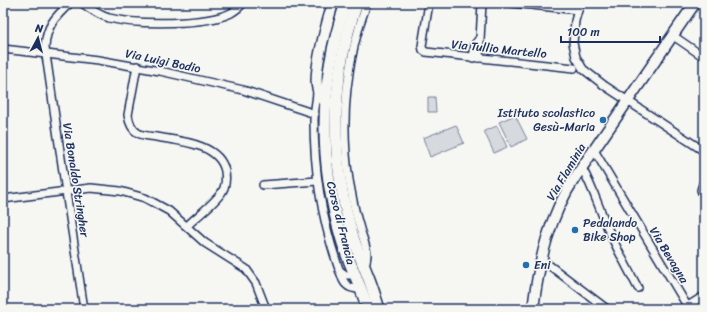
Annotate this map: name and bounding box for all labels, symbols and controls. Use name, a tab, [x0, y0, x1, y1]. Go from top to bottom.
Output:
north arrow	[18, 18, 58, 58]
scale bar	[561, 18, 660, 44]
text: N	[33, 19, 44, 39]
text: 100 m	[567, 21, 600, 43]
street label: Via Tullio Martello	[450, 33, 548, 65]
street label: Via Luigi Bodio	[123, 42, 203, 80]
place label: Istituto scolastico Gesù-Maria	[497, 102, 595, 138]
marker: Istituto scolastico Gesù-Maria	[598, 115, 608, 125]
street label: Via Bonaldo Stringher	[56, 121, 96, 240]
street label: Via Flaminia	[540, 139, 592, 205]
street label: Corso di Francia	[320, 179, 362, 267]
place label: Pedalando Bike Shop	[583, 212, 637, 248]
street label: Via Bevagna	[643, 222, 695, 289]
marker: Pedalando Bike Shop	[570, 225, 580, 235]
place label: Eni	[534, 254, 551, 276]
marker: Eni	[521, 260, 531, 270]

